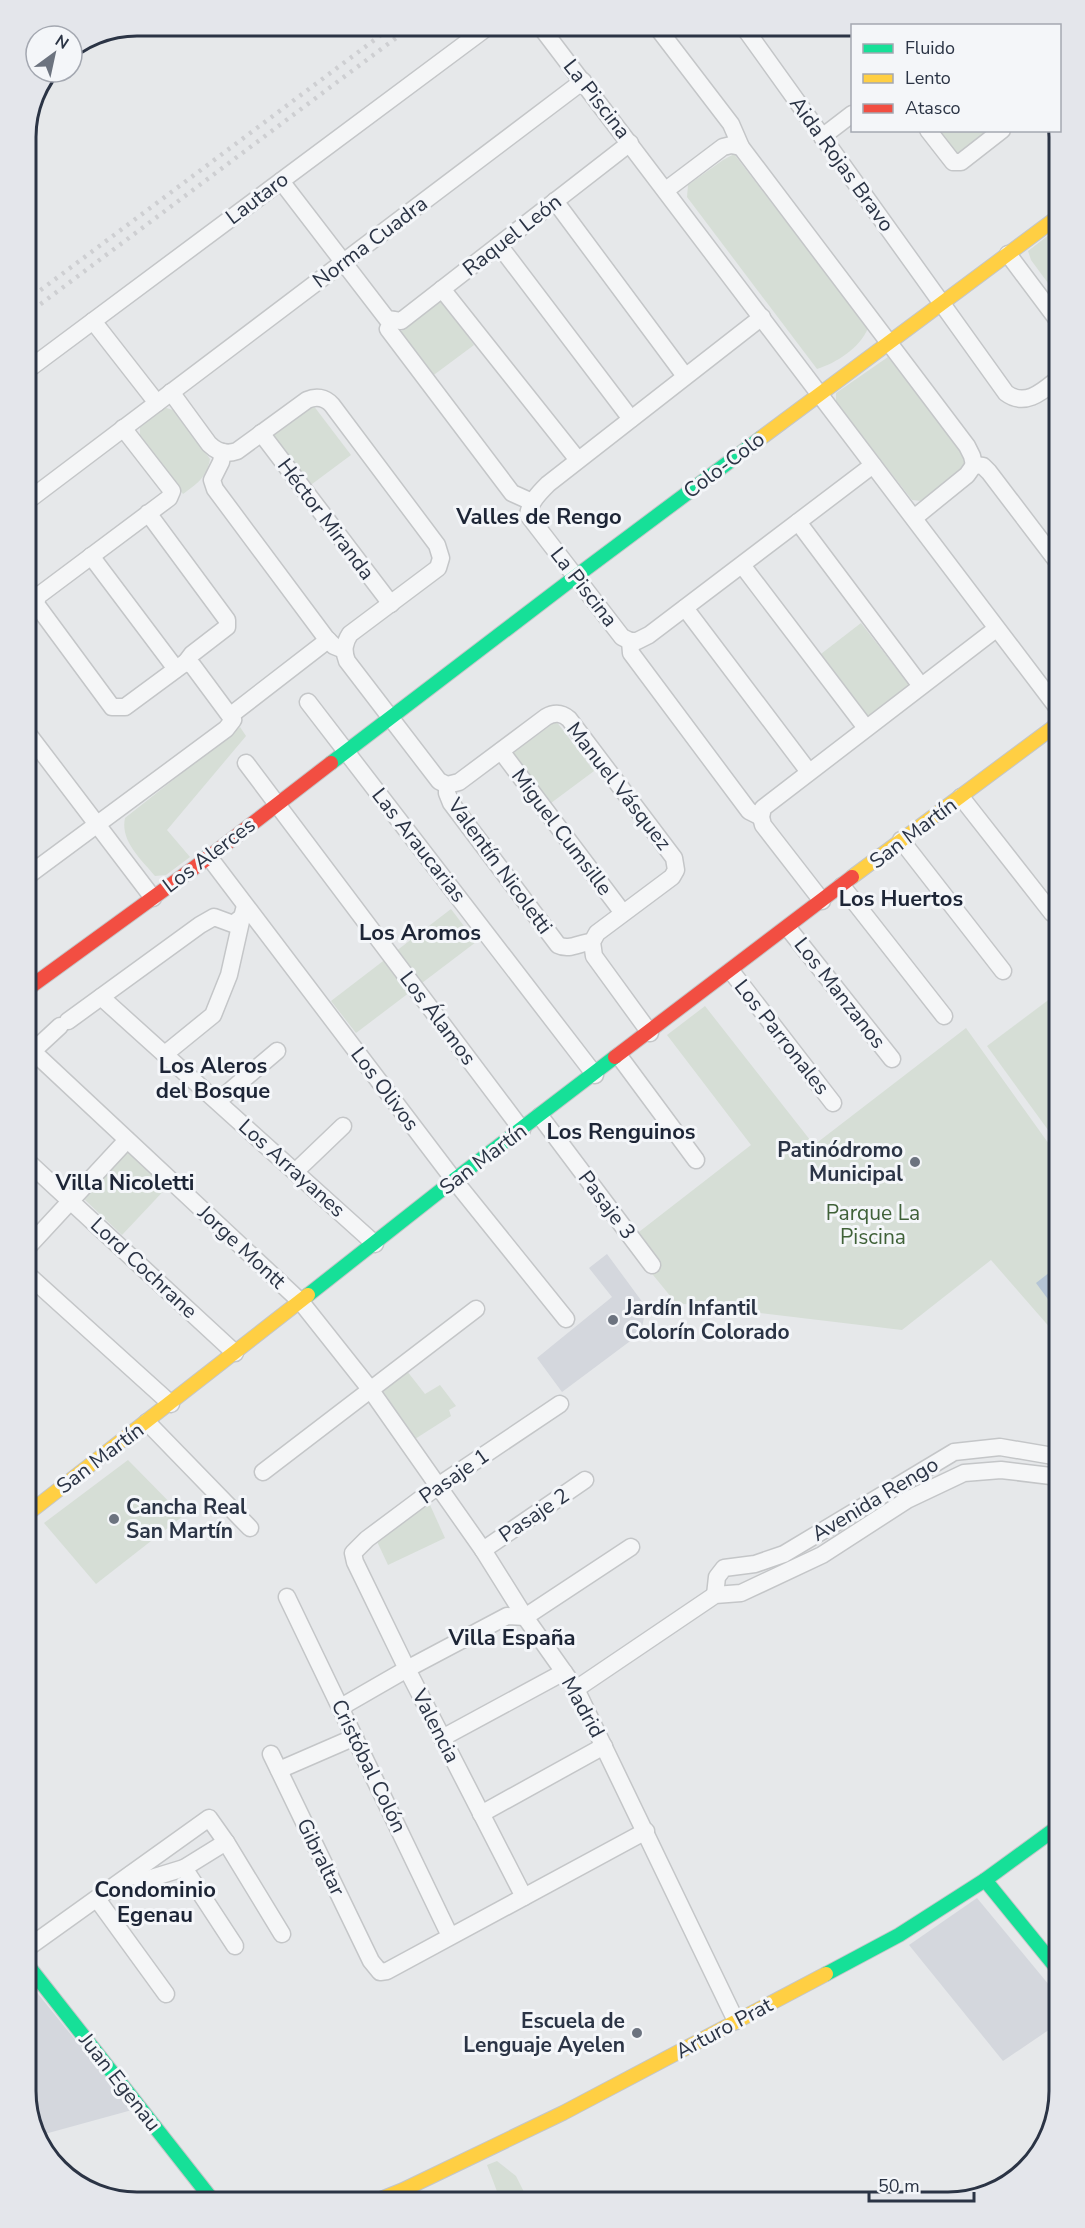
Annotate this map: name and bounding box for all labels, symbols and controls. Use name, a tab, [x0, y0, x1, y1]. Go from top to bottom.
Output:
north arrow	[24, 24, 84, 84]
legend	[851, 24, 1061, 132]
text: N	[51, 30, 73, 55]
text: Fluido	[905, 36, 955, 60]
street label: La Piscina	[557, 53, 637, 145]
text: Lento	[905, 66, 951, 90]
street label: Aida Rojas Bravo	[783, 91, 901, 237]
text: Atasco	[905, 96, 961, 120]
street label: Lautaro	[220, 165, 294, 231]
street label: Raquel León	[457, 188, 567, 282]
street label: Norma Cuadra	[307, 190, 433, 294]
street label: Colo-Colo	[678, 425, 770, 505]
street label: Héctor Miranda	[271, 453, 381, 585]
district label: Valles de Rengo	[455, 502, 622, 532]
street label: La Piscina	[544, 541, 624, 633]
street label: Manuel Vásquez	[560, 716, 678, 856]
street label: Miguel Cumsille	[505, 763, 619, 901]
street label: Las Araucarias	[365, 782, 473, 908]
street label: San Martín	[864, 791, 962, 875]
street label: Valentín Nicoletti	[441, 792, 559, 939]
street label: Los Alerces	[157, 811, 261, 899]
district label: Los Huertos	[839, 884, 963, 914]
district label: Los Aromos	[359, 918, 481, 948]
street label: Los Manzanos	[788, 932, 892, 1054]
street label: Los Álamos	[393, 965, 483, 1071]
street label: Los Parronales	[728, 973, 836, 1101]
street label: Los Olivos	[344, 1041, 426, 1137]
district label: Los Aleros del Bosque	[156, 1051, 270, 1106]
street label: Los Arrayanes	[233, 1113, 351, 1223]
street label: San Martín	[434, 1117, 532, 1201]
district label: Los Renguinos	[546, 1117, 696, 1147]
place label: Patinódromo Municipal	[777, 1136, 903, 1188]
marker: Patinódromo Municipal	[908, 1155, 922, 1169]
street label: Pasaje 3	[572, 1165, 642, 1245]
district label: Villa Nicoletti	[55, 1168, 194, 1198]
street label: Jorge Montt	[191, 1198, 293, 1295]
park label: Parque La Piscina	[826, 1199, 920, 1251]
street label: Lord Cochrane	[85, 1211, 203, 1325]
place label: Jardín Infantil Colorín Colorado	[624, 1294, 789, 1346]
marker: Jardín Infantil Colorín Colorado	[606, 1313, 620, 1327]
street label: San Martín	[51, 1416, 149, 1500]
street label: Pasaje 1	[413, 1442, 495, 1510]
street label: Avenida Rengo	[806, 1450, 944, 1548]
street label: Pasaje 2	[493, 1481, 575, 1549]
place label: Cancha Real San Martín	[126, 1493, 247, 1545]
marker: Cancha Real San Martín	[107, 1512, 121, 1526]
district label: Villa España	[447, 1623, 576, 1653]
street label: Madrid	[555, 1671, 611, 1743]
street label: Valencia	[405, 1683, 466, 1768]
street label: Cristóbal Colón	[325, 1695, 413, 1837]
street label: Gibraltar	[290, 1814, 352, 1901]
district label: Condominio Egenau	[94, 1875, 216, 1930]
street label: Arturo Prat	[671, 1990, 778, 2065]
place label: Escuela de Lenguaje Ayelen	[463, 2007, 625, 2059]
street label: Juan Egenau	[72, 2026, 167, 2137]
marker: Escuela de Lenguaje Ayelen	[630, 2026, 644, 2040]
scale bar	[869, 2165, 974, 2203]
text: 50 m	[878, 2174, 920, 2198]

